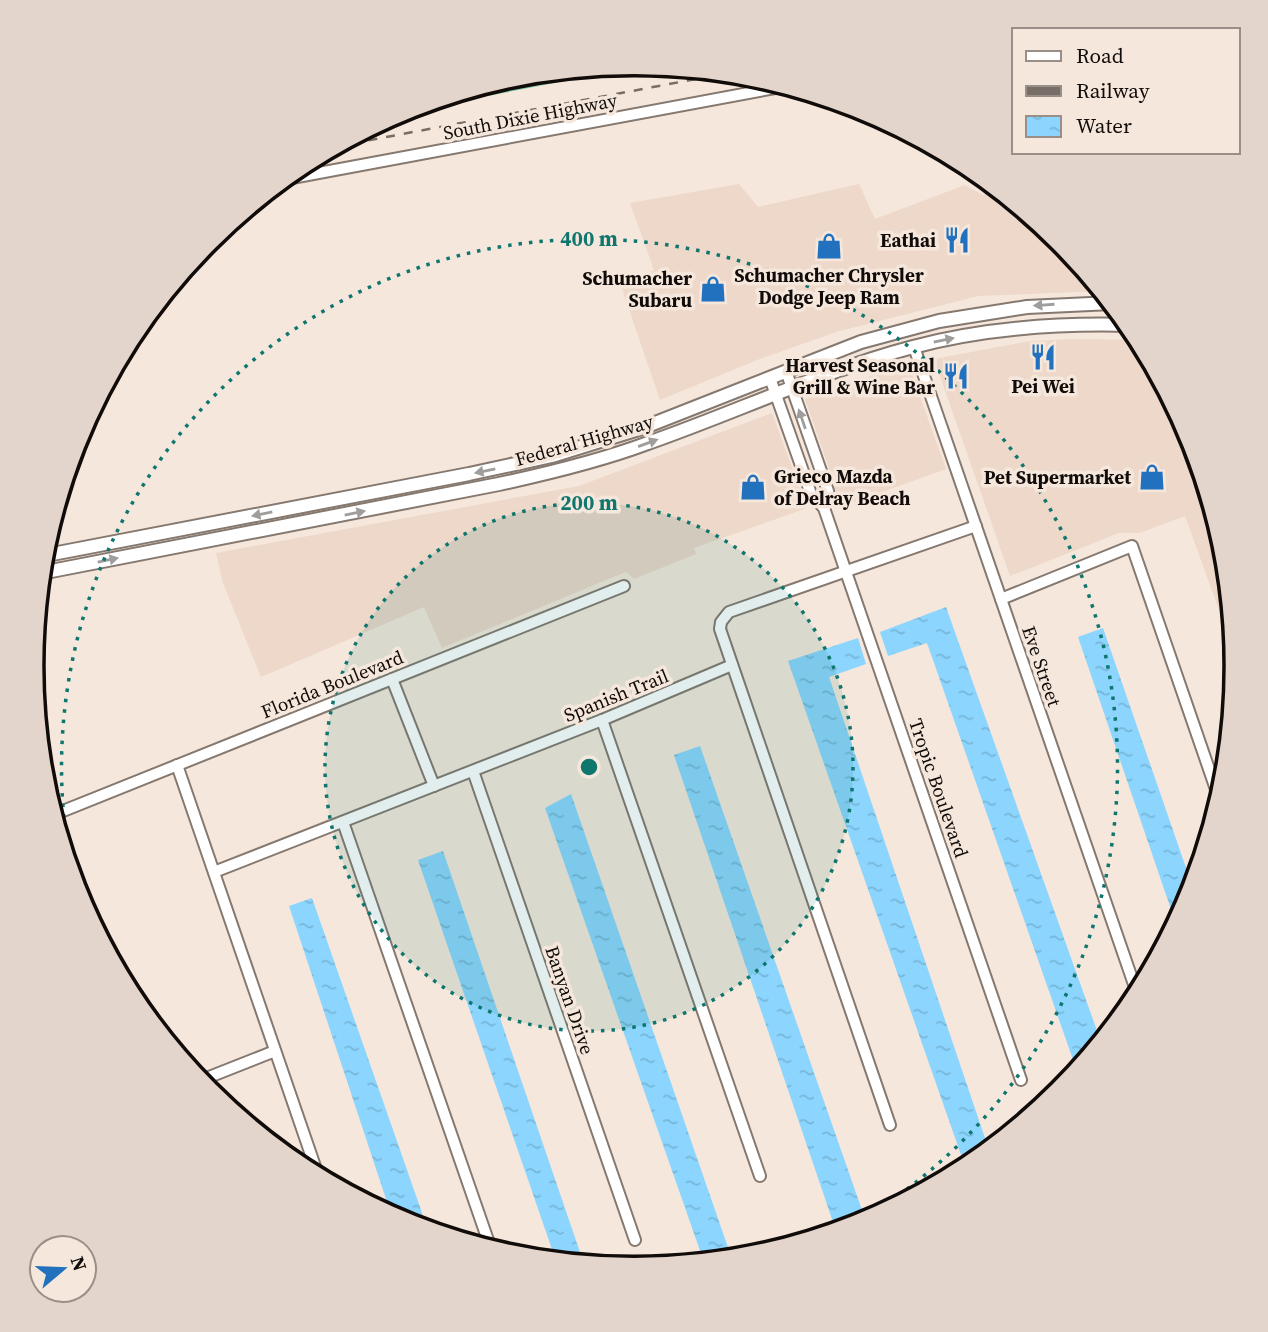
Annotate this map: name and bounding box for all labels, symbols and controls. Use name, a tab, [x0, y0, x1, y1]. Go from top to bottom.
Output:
legend	[1012, 28, 1240, 154]
text: Road	[1076, 41, 1124, 70]
text: Railway	[1076, 76, 1150, 105]
street label: South Dixie Highway	[441, 86, 619, 146]
text: Water	[1076, 111, 1132, 140]
text: 400 m	[560, 224, 618, 253]
restaurant icon: Eathai	[942, 225, 972, 255]
place label: Eathai	[880, 227, 936, 253]
shop icon: Schumacher Chrysler Dodge Jeep Ram	[814, 231, 844, 261]
place label: Schumacher Chrysler Dodge Jeep Ram	[734, 262, 924, 310]
place label: Schumacher Subaru	[582, 265, 692, 313]
shop icon: Schumacher Subaru	[698, 274, 728, 304]
one-way arrow	[1032, 300, 1054, 311]
one-way arrow	[933, 334, 955, 345]
restaurant icon: Pei Wei	[1028, 342, 1058, 372]
place label: Harvest Seasonal Grill & Wine Bar	[785, 352, 935, 400]
restaurant icon: Harvest Seasonal Grill & Wine Bar	[941, 361, 971, 391]
place label: Pei Wei	[1011, 373, 1075, 399]
street label: Federal Highway	[512, 408, 656, 472]
one-way arrow	[796, 409, 807, 430]
one-way arrow	[638, 437, 659, 448]
shop icon: Pet Supermarket	[1137, 462, 1167, 492]
place label: Grieco Mazda of Delray Beach	[774, 463, 911, 511]
place label: Pet Supermarket	[984, 464, 1131, 490]
one-way arrow	[474, 466, 496, 477]
shop icon: Grieco Mazda of Delray Beach	[738, 472, 768, 502]
text: 200 m	[560, 488, 618, 517]
one-way arrow	[344, 507, 366, 518]
one-way arrow	[251, 509, 273, 520]
one-way arrow	[97, 554, 119, 565]
street label: Eve Street	[1016, 622, 1068, 710]
street label: Florida Boulevard	[257, 644, 407, 724]
street label: Spanish Trail	[560, 662, 672, 728]
street label: Tropic Boulevard	[903, 715, 975, 861]
centre of rings	[577, 755, 601, 779]
street label: Banyan Drive	[539, 942, 601, 1058]
north arrow	[28, 1234, 98, 1304]
text: N	[65, 1253, 94, 1274]

